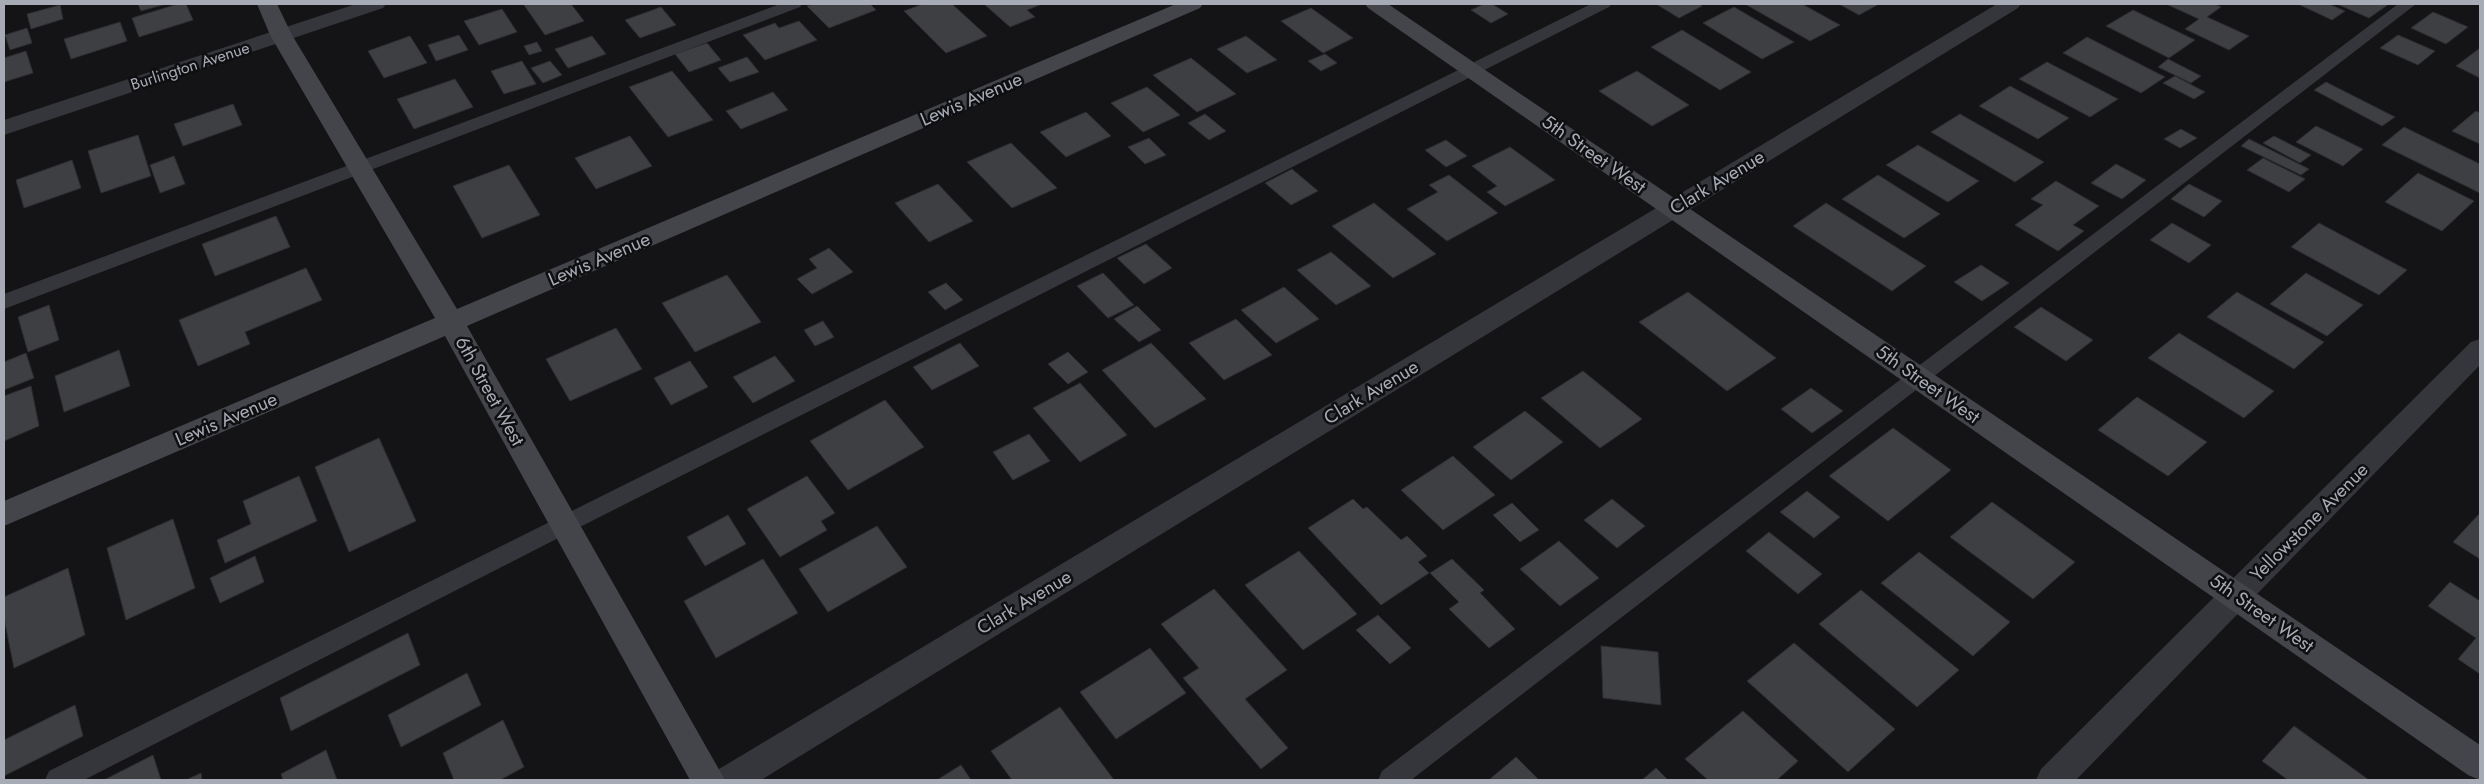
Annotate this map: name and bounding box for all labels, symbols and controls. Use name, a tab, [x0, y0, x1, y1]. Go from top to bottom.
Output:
street label: Burlington Avenue	[128, 36, 252, 96]
street label: Lewis Avenue	[916, 65, 1026, 133]
street label: 5th Street West	[1537, 108, 1652, 200]
street label: Clark Avenue	[1664, 143, 1770, 221]
street label: Lewis Avenue	[544, 225, 654, 293]
street label: 6th Street West	[449, 331, 531, 451]
street label: 5th Street West	[1871, 338, 1986, 430]
street label: Clark Avenue	[1318, 353, 1424, 431]
street label: Lewis Avenue	[171, 385, 281, 453]
street label: Yellowstone Avenue	[2244, 457, 2374, 587]
street label: Clark Avenue	[971, 563, 1077, 641]
street label: 5th Street West	[2205, 567, 2320, 659]

